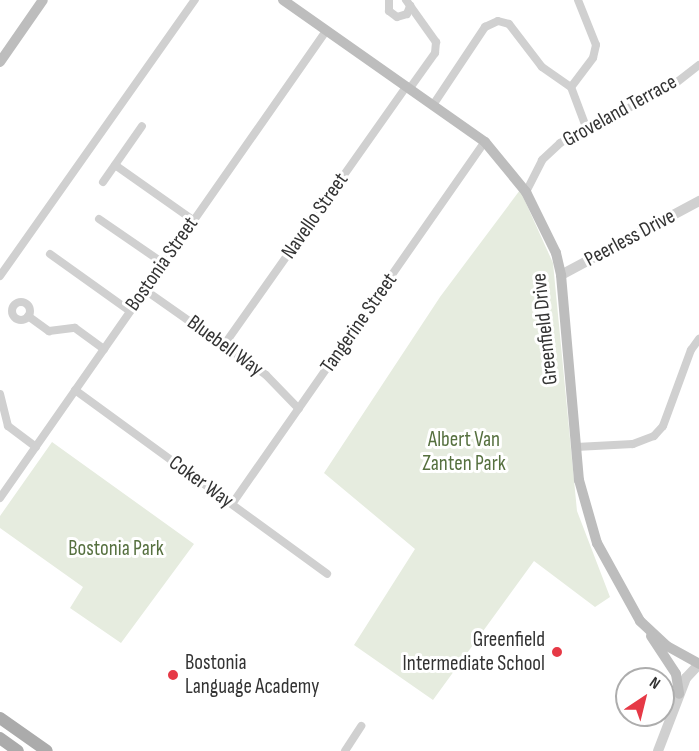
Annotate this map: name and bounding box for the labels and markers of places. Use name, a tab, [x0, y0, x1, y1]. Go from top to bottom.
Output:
place label: Greenfield Intermediate School	[403, 627, 545, 677]
marker: Greenfield Intermediate School	[550, 645, 564, 659]
place label: Bostonia Language Academy	[185, 650, 319, 700]
marker: Bostonia Language Academy	[166, 668, 180, 682]

